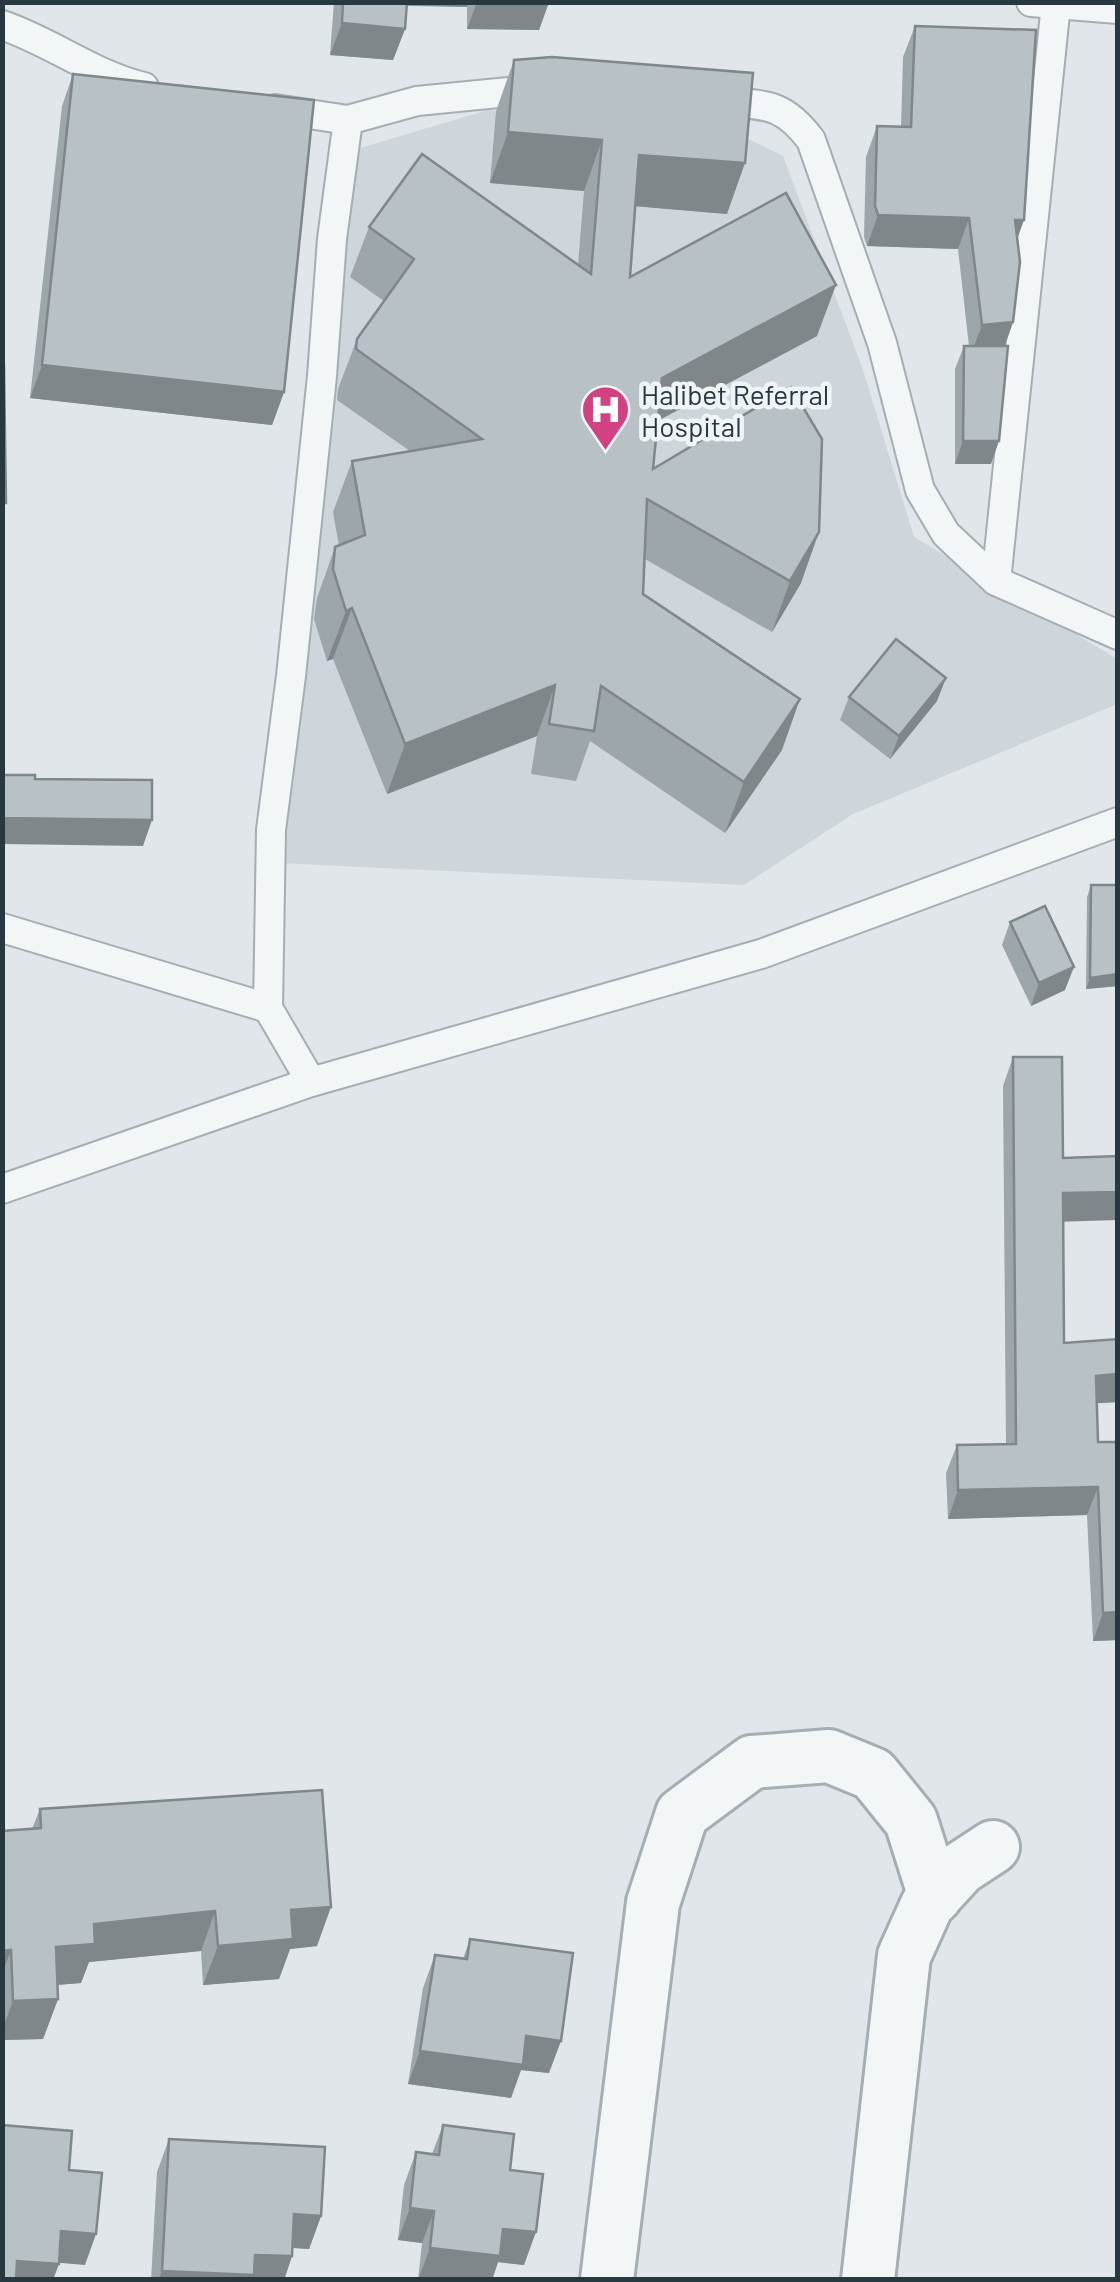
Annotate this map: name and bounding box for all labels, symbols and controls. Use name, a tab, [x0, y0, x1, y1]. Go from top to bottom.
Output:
place label: Halibet Referral Hospital	[641, 377, 829, 443]
hospital icon: Halibet Referral Hospital	[580, 384, 632, 452]

